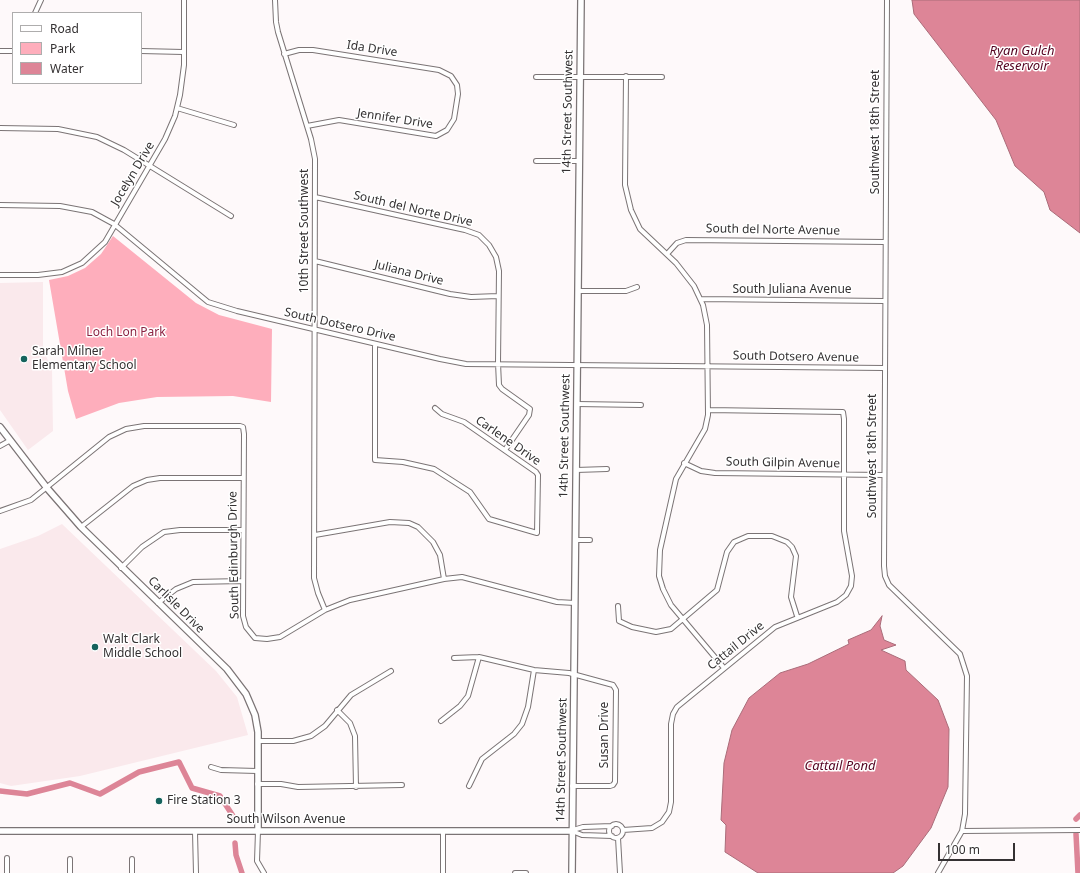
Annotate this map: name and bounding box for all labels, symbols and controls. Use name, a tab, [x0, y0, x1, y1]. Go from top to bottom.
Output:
legend	[12, 12, 142, 84]
text: Road	[50, 20, 79, 37]
street label: Ida Drive	[346, 38, 398, 60]
text: Park	[50, 40, 75, 57]
water label: Ryan Gulch Reservoir	[990, 43, 1054, 74]
street label: 14th Street Southwest	[560, 50, 576, 174]
text: Water	[50, 60, 84, 77]
street label: Southwest 18th Street	[869, 70, 883, 194]
street label: Jennifer Drive	[356, 106, 434, 132]
street label: Jocelyn Drive	[108, 139, 158, 209]
street label: 10th Street Southwest	[298, 169, 312, 293]
street label: South del Norte Drive	[352, 188, 474, 230]
street label: South del Norte Avenue	[706, 222, 840, 238]
street label: Juliana Drive	[373, 257, 445, 289]
street label: South Juliana Avenue	[732, 283, 852, 297]
street label: South Dotsero Drive	[283, 305, 397, 345]
park label: Loch Lon Park	[86, 326, 166, 340]
place label: Sarah Milner Elementary School	[32, 345, 137, 373]
street label: South Dotsero Avenue	[733, 349, 859, 365]
marker: Sarah Milner Elementary School	[19, 354, 29, 364]
street label: 14th Street Southwest	[557, 374, 573, 498]
street label: Southwest 18th Street	[866, 394, 880, 518]
street label: Carlene Drive	[473, 413, 543, 469]
street label: South Gilpin Avenue	[726, 455, 840, 471]
street label: South Edinburgh Drive	[226, 491, 242, 619]
street label: Carlisle Drive	[145, 574, 207, 636]
street label: Cattail Drive	[705, 619, 767, 673]
place label: Walt Clark Middle School	[103, 633, 182, 661]
marker: Walt Clark Middle School	[90, 642, 100, 652]
street label: 14th Street Southwest	[554, 698, 570, 822]
street label: Susan Drive	[598, 702, 612, 768]
water label: Cattail Pond	[805, 758, 875, 774]
place label: Fire Station 3	[167, 794, 241, 808]
marker: Fire Station 3	[154, 796, 164, 806]
street label: South Wilson Avenue	[226, 813, 346, 827]
scale bar	[940, 835, 1017, 861]
text: 100 m	[945, 841, 980, 858]

